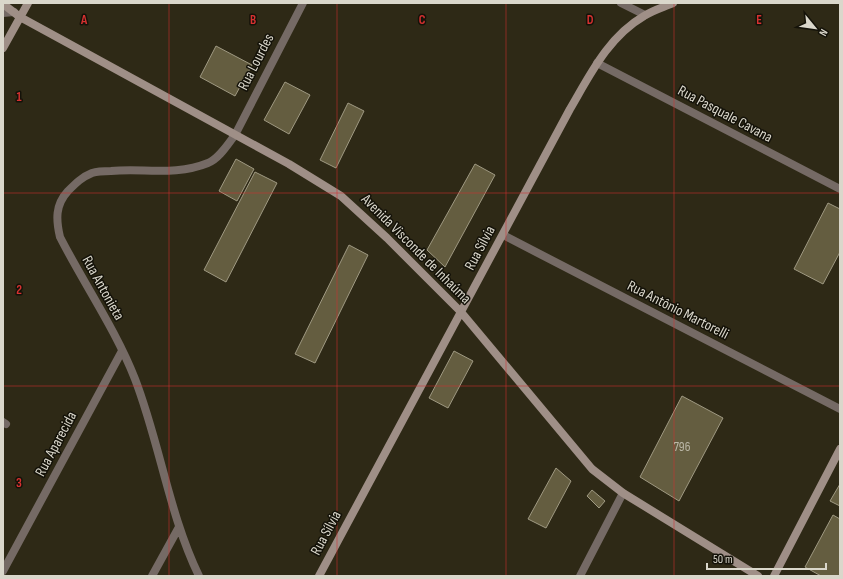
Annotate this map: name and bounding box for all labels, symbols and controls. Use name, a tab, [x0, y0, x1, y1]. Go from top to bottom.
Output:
north arrow	[795, 8, 835, 48]
text: A	[80, 12, 88, 28]
text: B	[250, 12, 256, 28]
text: C	[419, 12, 426, 28]
text: D	[587, 12, 594, 28]
text: E	[756, 12, 762, 28]
text: N	[816, 27, 830, 38]
street label: Rua Lourdes	[234, 31, 278, 93]
street label: Rua Pasquale Cavana	[674, 81, 776, 147]
text: 1	[16, 89, 22, 105]
street label: Avenida Visconde de Inhaúma	[356, 189, 475, 308]
street label: Rua Sílvia	[460, 222, 500, 274]
street label: Rua Antonieta	[78, 252, 129, 324]
street label: Rua Antônio Martorelli	[624, 276, 732, 344]
text: 2	[16, 282, 22, 298]
street label: Rua Aparecida	[31, 408, 81, 480]
house number: 796	[674, 439, 691, 455]
text: 3	[16, 475, 22, 491]
street label: Rua Sílvia	[306, 507, 346, 559]
scale bar	[707, 545, 826, 571]
text: 50 m	[713, 552, 733, 567]

